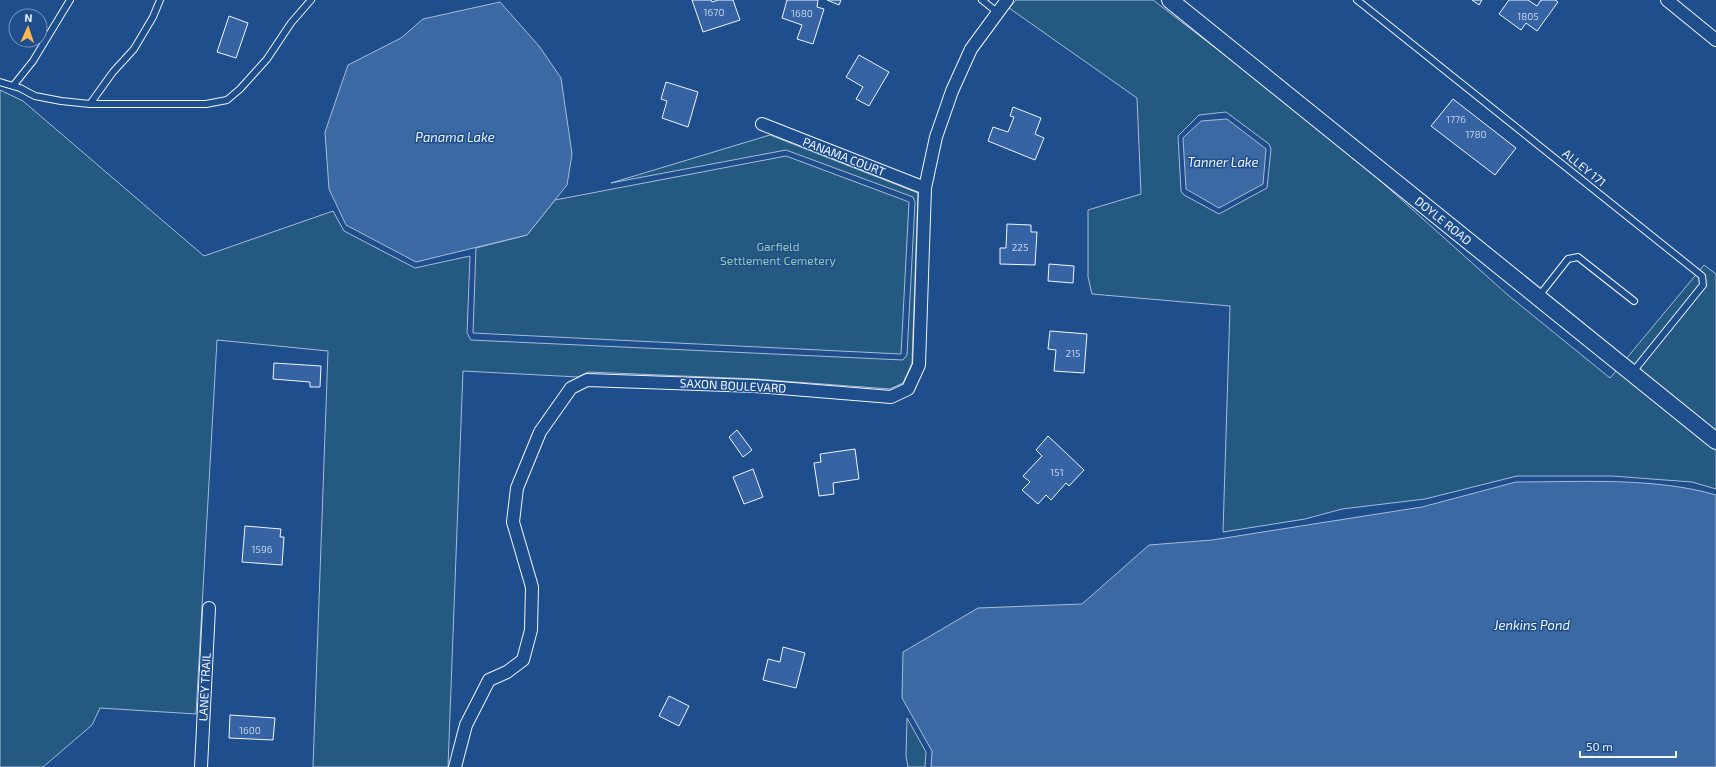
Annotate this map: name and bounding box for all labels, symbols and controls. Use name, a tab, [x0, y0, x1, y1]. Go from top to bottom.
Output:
house number: 1670	[704, 6, 724, 18]
house number: 1680	[791, 7, 813, 19]
north arrow	[8, 8, 48, 48]
house number: 1805	[1517, 10, 1539, 22]
text: N	[24, 11, 33, 24]
house number: 1776	[1446, 113, 1466, 125]
house number: 1780	[1465, 128, 1487, 140]
water label: Panama Lake	[415, 129, 495, 145]
street label: PANAMA COURT	[801, 134, 888, 178]
street label: ALLEY 171	[1560, 146, 1609, 189]
water label: Tanner Lake	[1187, 154, 1259, 170]
street label: DOYLE ROAD	[1412, 193, 1475, 247]
park label: Garfield Settlement Cemetery	[720, 239, 837, 267]
house number: 225	[1012, 241, 1028, 253]
house number: 215	[1066, 347, 1080, 359]
street label: SAXON BOULEVARD	[679, 375, 787, 395]
house number: 151	[1050, 466, 1064, 478]
house number: 1596	[252, 543, 273, 555]
water label: Jenkins Pond	[1493, 617, 1570, 633]
street label: LANEY TRAIL	[195, 652, 213, 722]
house number: 1600	[239, 724, 261, 736]
scale bar	[1580, 733, 1676, 759]
text: 50 m	[1586, 739, 1613, 753]

